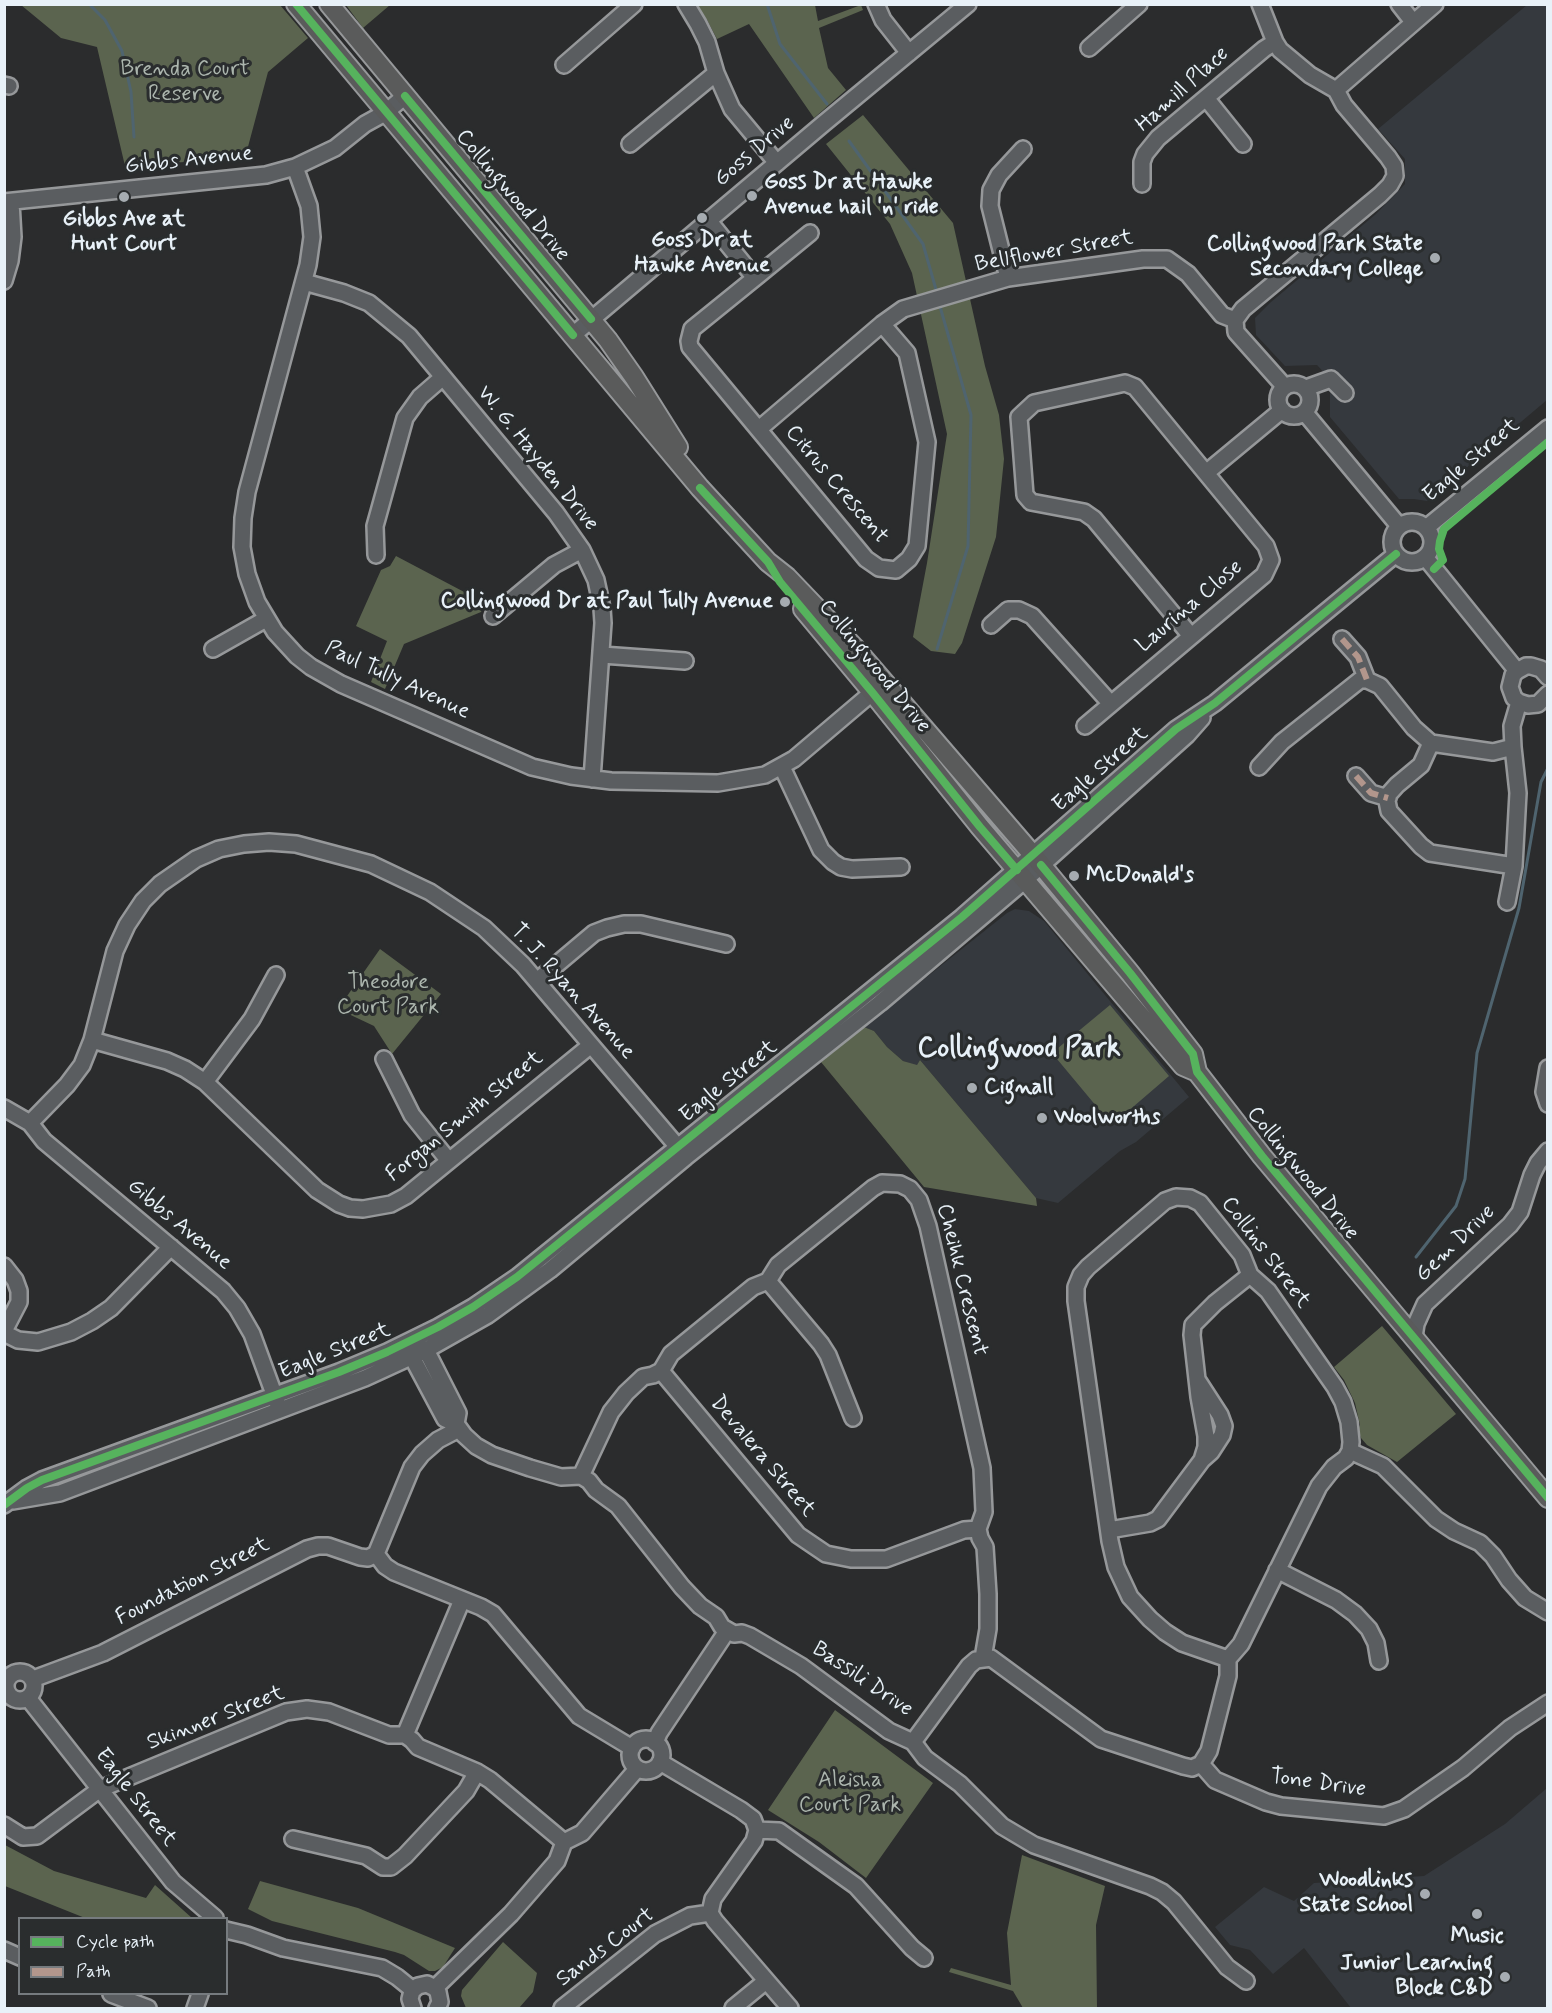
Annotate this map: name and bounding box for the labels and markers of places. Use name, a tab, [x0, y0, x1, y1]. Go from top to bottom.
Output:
place label: Goss Dr at Hawke Avenue hail 'n' ride	[764, 170, 939, 222]
marker: Goss Dr at Hawke Avenue hail 'n' ride	[745, 189, 759, 203]
marker: Gibbs Ave at Hunt Court	[117, 190, 131, 204]
place label: Gibbs Ave at Hunt Court	[63, 207, 185, 258]
marker: Goss Dr at Hawke Avenue	[695, 211, 709, 225]
place label: Goss Dr at Hawke Avenue	[634, 228, 770, 280]
place label: Collingwood Park State Secondary College	[1207, 232, 1423, 284]
marker: Collingwood Park State Secondary College	[1428, 251, 1442, 265]
place label: Collingwood Dr at Paul Tully Avenue	[441, 589, 773, 615]
marker: Collingwood Dr at Paul Tully Avenue	[778, 595, 792, 609]
place label: McDonald's	[1086, 863, 1194, 889]
marker: McDonald's	[1067, 869, 1081, 883]
place label: Cignall	[984, 1075, 1053, 1101]
marker: Cignall	[965, 1081, 979, 1095]
place label: Woolworths	[1054, 1105, 1160, 1131]
marker: Woolworths	[1035, 1111, 1049, 1125]
place label: Woodlinks State School	[1299, 1868, 1413, 1920]
marker: Woodlinks State School	[1418, 1887, 1432, 1901]
marker: Music	[1470, 1907, 1484, 1921]
place label: Music	[1450, 1924, 1504, 1950]
place label: Junior Learning Block C&D	[1340, 1951, 1493, 2002]
marker: Junior Learning Block C&D	[1498, 1970, 1512, 1984]

